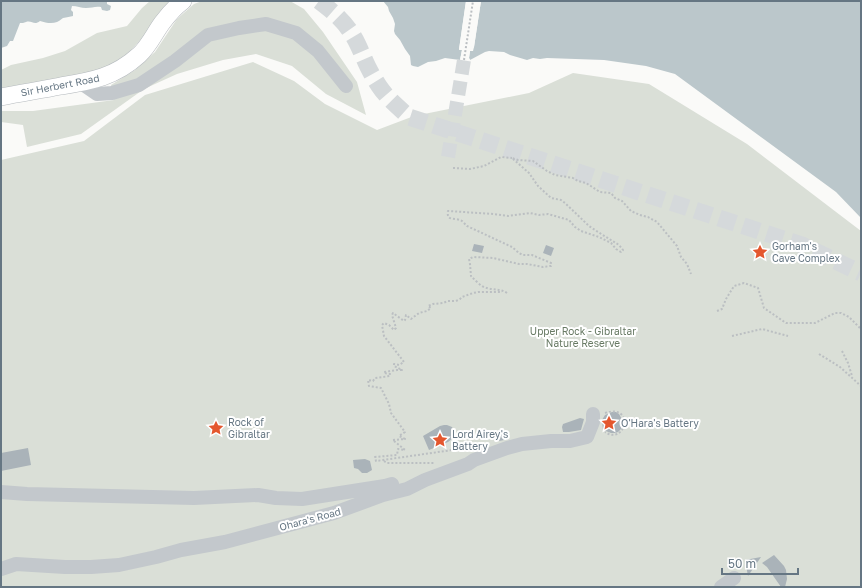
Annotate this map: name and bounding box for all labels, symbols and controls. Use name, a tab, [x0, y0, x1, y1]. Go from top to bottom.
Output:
street label: Sir Herbert Road	[20, 71, 100, 99]
place label: Gorham's Cave Complex	[772, 240, 840, 264]
place icon: Gorham's Cave Complex	[751, 243, 769, 261]
park label: Upper Rock - Gibraltar Nature Reserve	[530, 325, 636, 349]
place icon: O'Hara's Battery	[600, 414, 618, 432]
place label: Rock of Gibraltar	[228, 416, 270, 440]
place label: O'Hara's Battery	[621, 417, 699, 429]
place icon: Rock of Gibraltar	[207, 419, 225, 437]
place label: Lord Airey's Battery	[452, 428, 508, 452]
place icon: Lord Airey's Battery	[431, 431, 449, 449]
street label: Ohara's Road	[278, 505, 342, 533]
scale bar	[722, 550, 798, 576]
text: 50 m	[728, 556, 756, 571]

